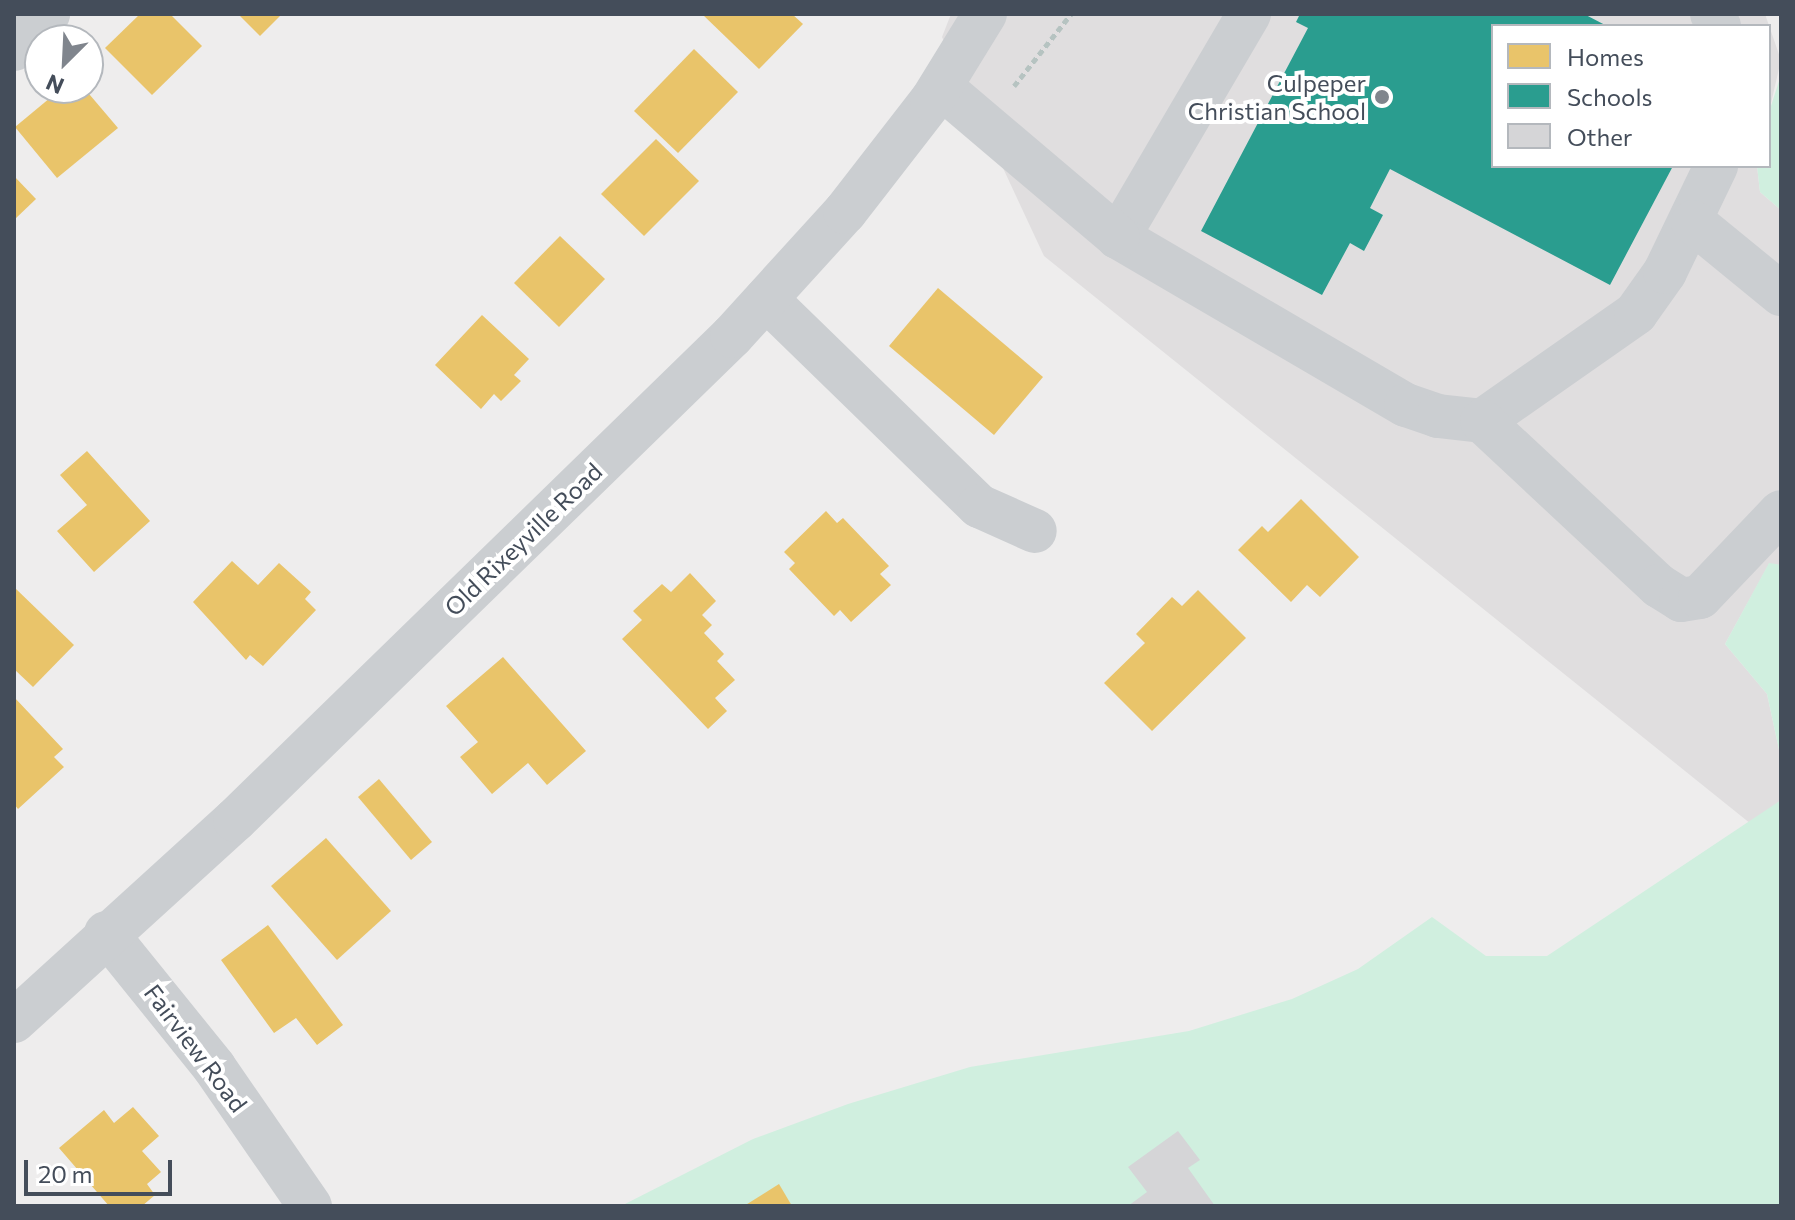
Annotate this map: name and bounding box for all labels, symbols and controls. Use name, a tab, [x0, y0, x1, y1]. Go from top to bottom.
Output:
north arrow	[24, 24, 104, 104]
legend	[1491, 24, 1771, 168]
text: Homes	[1567, 42, 1644, 71]
text: N	[42, 69, 68, 100]
place label: Culpeper Christian School	[1188, 69, 1366, 125]
text: Schools	[1567, 82, 1652, 111]
marker: Culpeper Christian School	[1373, 88, 1391, 106]
text: Other	[1567, 122, 1632, 151]
street label: Old Rixeyville Road	[438, 457, 608, 621]
street label: Fairview Road	[139, 979, 253, 1117]
scale bar	[28, 1144, 176, 1194]
text: 20 m	[38, 1159, 92, 1188]

